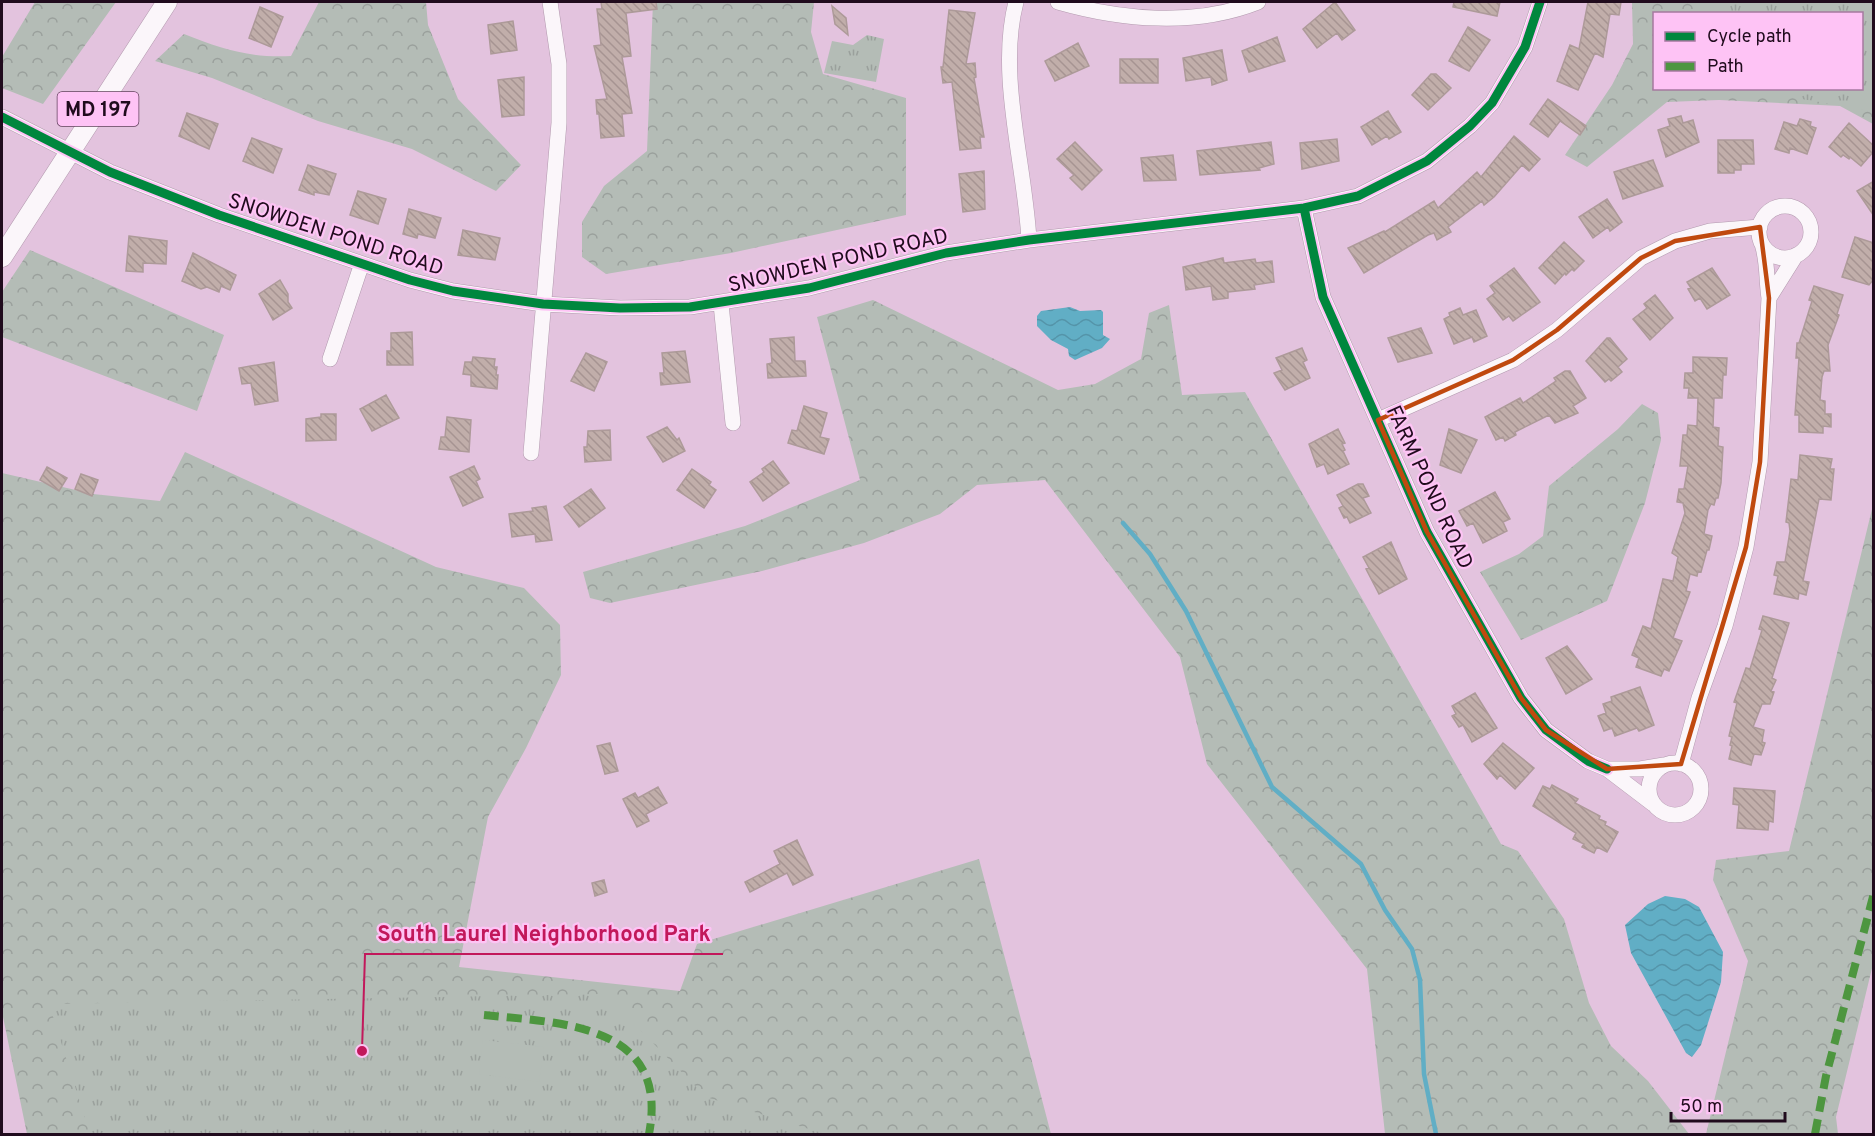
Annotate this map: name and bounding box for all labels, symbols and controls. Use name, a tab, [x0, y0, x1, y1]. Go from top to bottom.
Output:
legend	[1653, 12, 1863, 90]
text: Cycle path	[1707, 26, 1792, 49]
text: Path	[1707, 56, 1744, 79]
road number: MD 197	[57, 92, 138, 126]
street label: SNOWDEN POND ROAD	[224, 188, 447, 283]
street label: SNOWDEN POND ROAD	[726, 223, 951, 300]
street label: FARM POND ROAD	[1379, 401, 1478, 574]
callout: South Laurel Neighborhood Park	[365, 914, 723, 954]
text: South Laurel Neighborhood Park	[377, 922, 711, 949]
scale bar	[1671, 1085, 1785, 1123]
text: 50 m	[1680, 1096, 1722, 1119]

